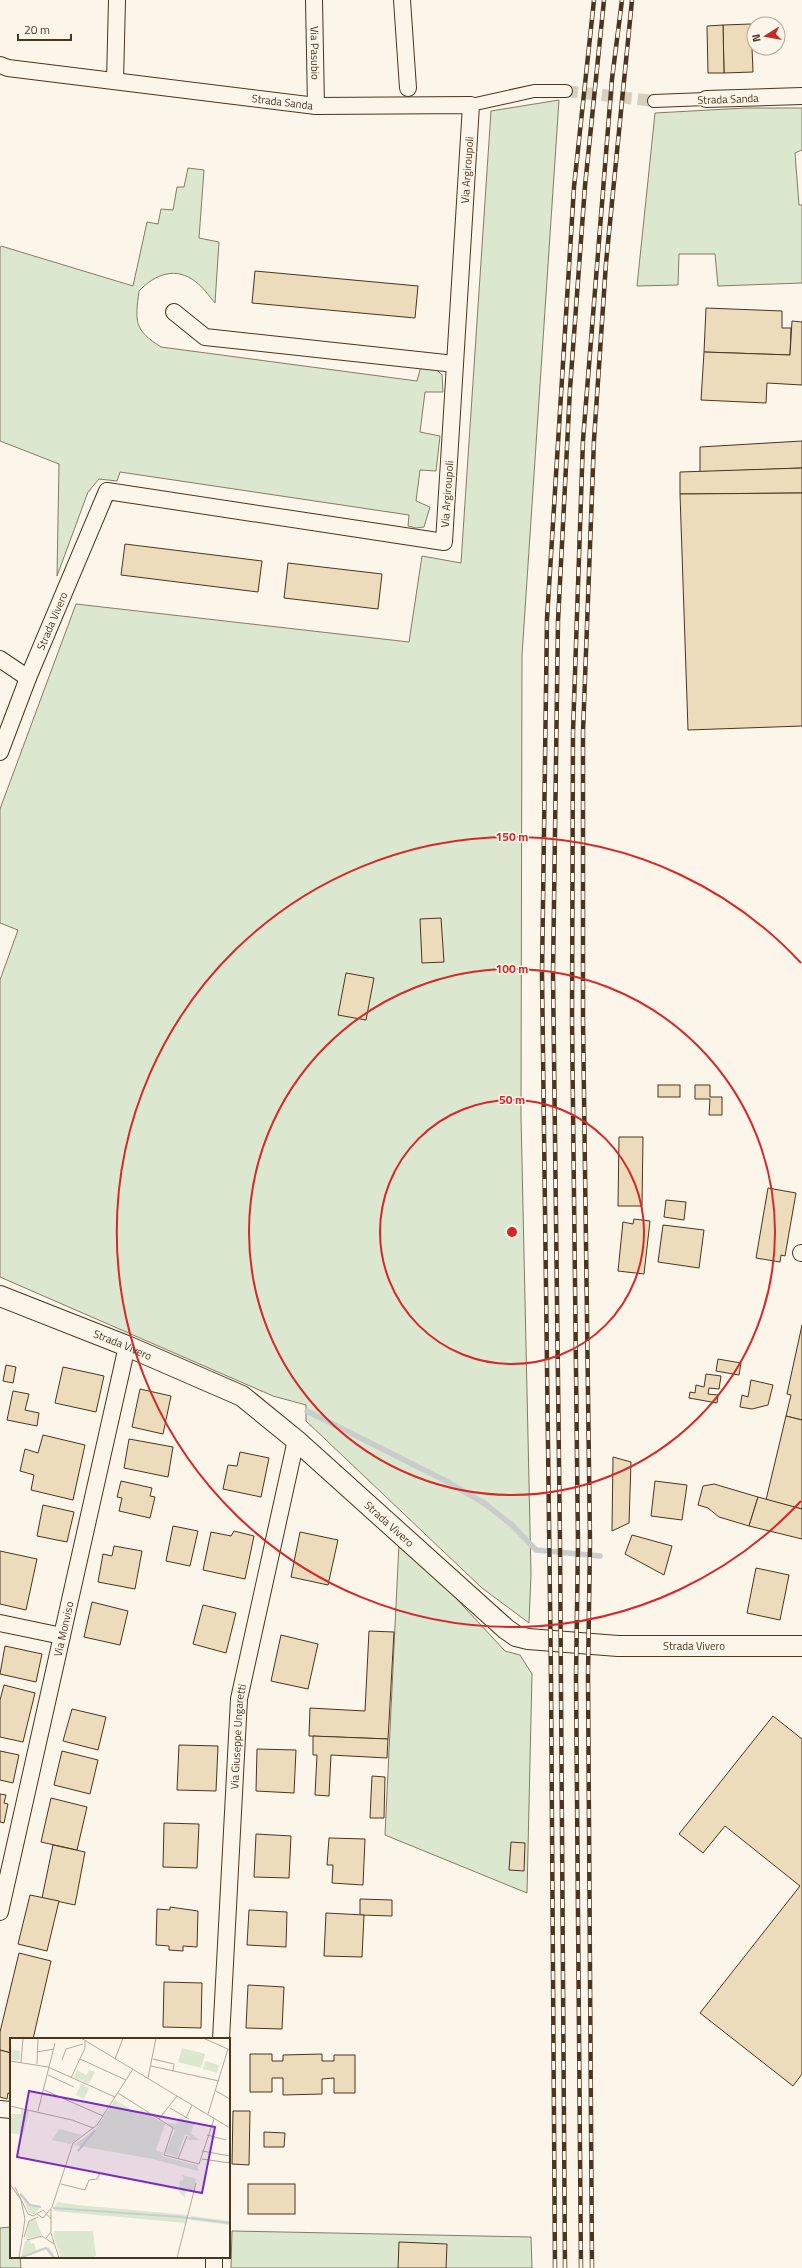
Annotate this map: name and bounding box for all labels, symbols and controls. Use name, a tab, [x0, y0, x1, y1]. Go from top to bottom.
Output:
scale bar	[18, 16, 71, 42]
north arrow	[746, 16, 786, 56]
text: 20 m	[24, 20, 50, 39]
street label: Via Pasubio	[306, 26, 324, 80]
text: N	[748, 33, 765, 43]
street label: Strada Sanda	[251, 90, 314, 114]
street label: Strada Sanda	[697, 90, 759, 108]
street label: Via Argiroupoli	[457, 136, 477, 204]
street label: Via Argiroupoli	[437, 460, 457, 528]
street label: Strada Vivero	[33, 589, 72, 653]
text: 150 m	[496, 827, 528, 846]
text: 100 m	[496, 959, 528, 978]
text: 50 m	[499, 1090, 525, 1109]
centre of rings	[505, 1225, 519, 1239]
street label: Strada Vivero	[91, 1326, 155, 1364]
street label: Strada Vivero	[361, 1497, 418, 1551]
street label: Via Monviso	[50, 1600, 77, 1658]
street label: Strada Vivero	[663, 1638, 725, 1654]
street label: Via Giuseppe Ungaretti	[226, 1682, 250, 1790]
inset map	[10, 2038, 230, 2258]

